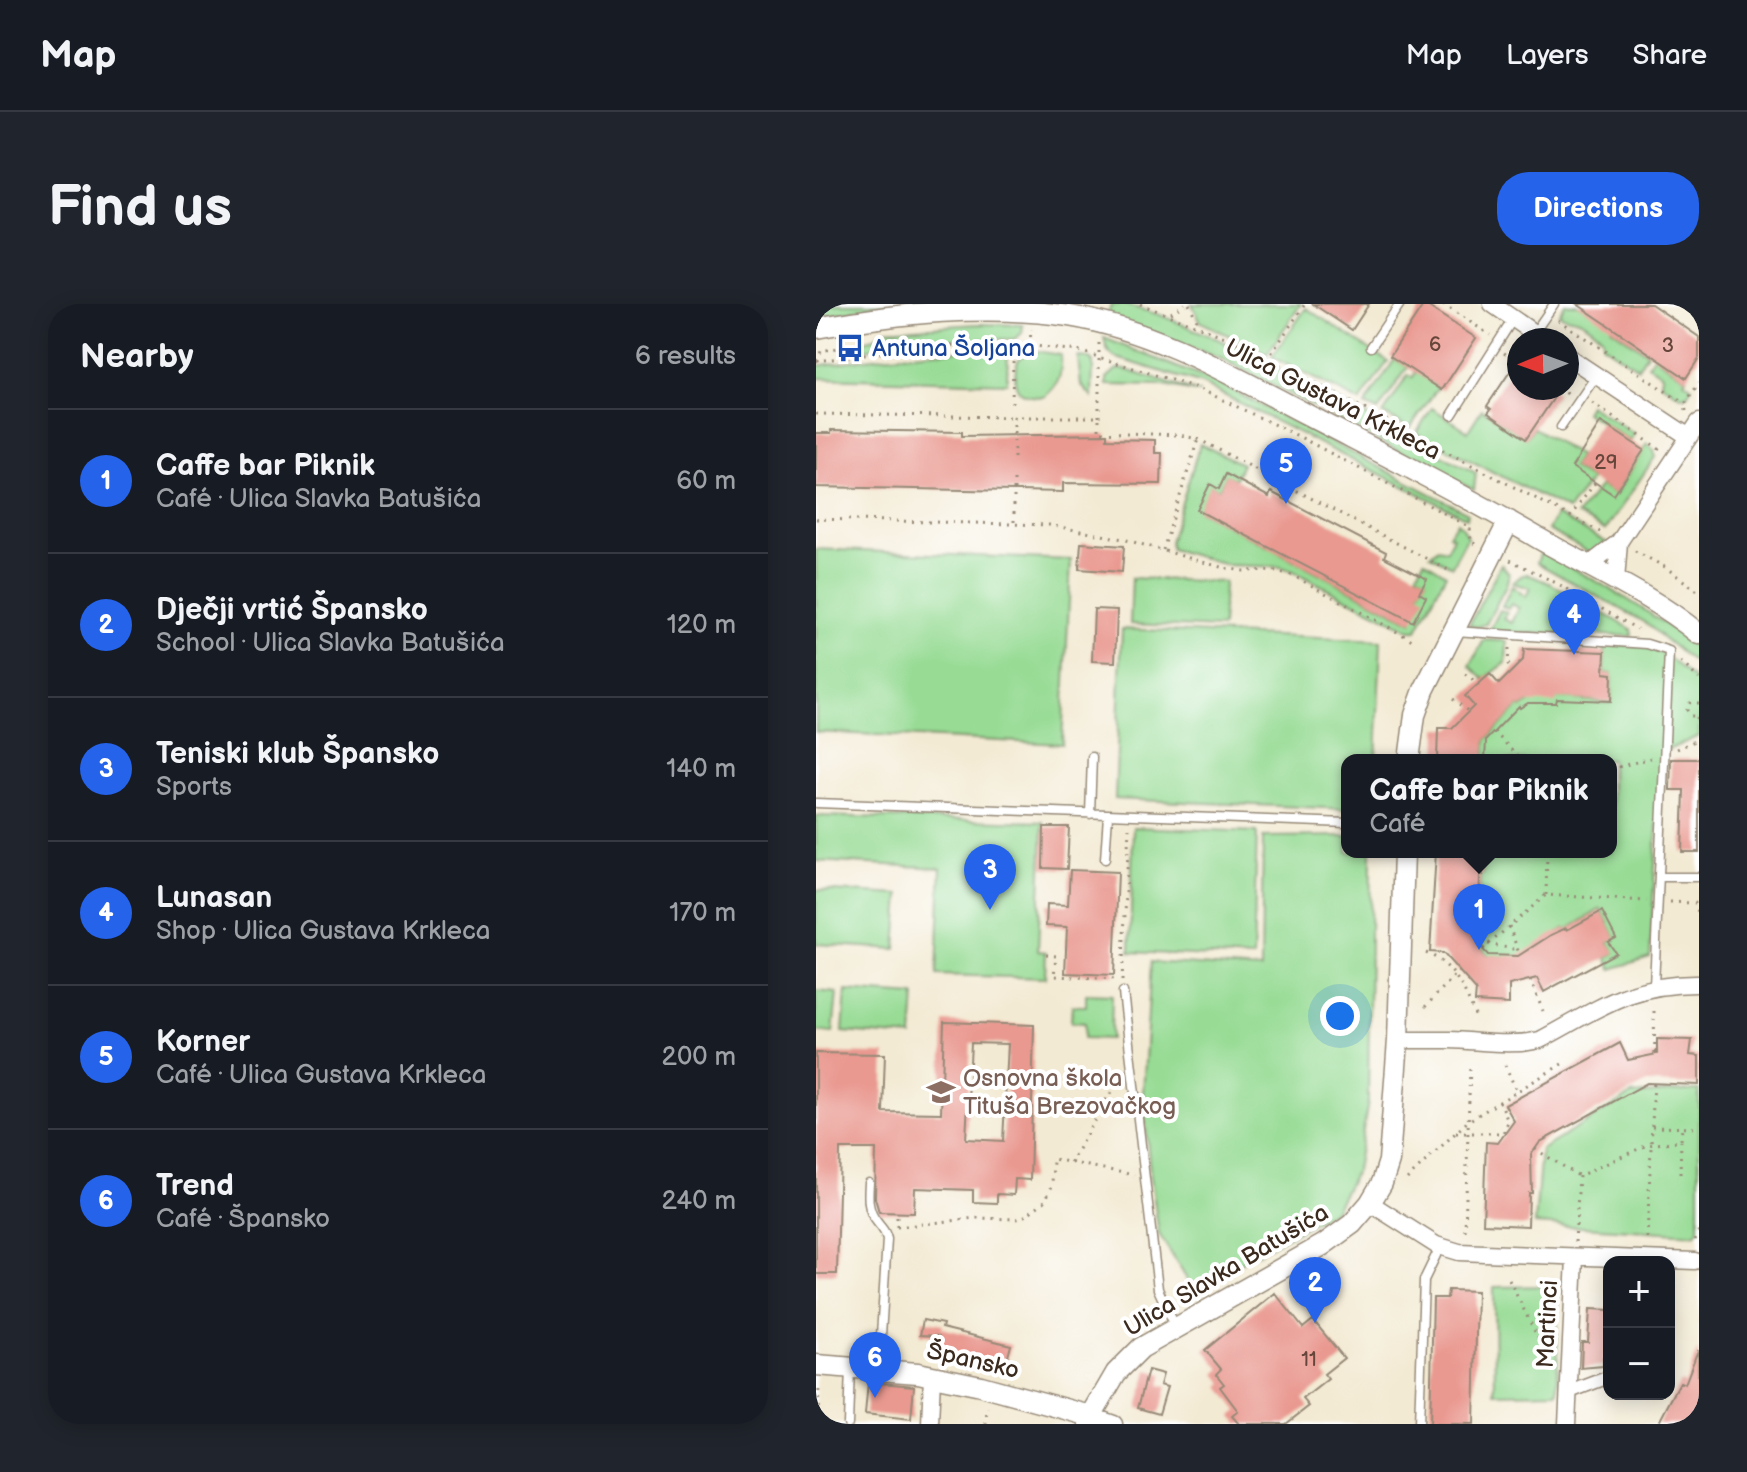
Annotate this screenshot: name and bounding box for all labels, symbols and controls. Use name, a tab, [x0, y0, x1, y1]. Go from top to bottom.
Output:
text: Map	[40, 33, 116, 78]
text: Map	[1406, 39, 1462, 72]
text: Layers	[1506, 39, 1589, 72]
text: Share	[1633, 39, 1707, 72]
button: Directions	[1497, 172, 1699, 245]
text: Find us	[48, 175, 232, 242]
north arrow	[1507, 328, 1579, 400]
bus stop icon: Antuna Šoljana	[835, 333, 865, 363]
street label: Ulica Gustava Krkleca	[1220, 333, 1445, 466]
house number: 6	[1429, 333, 1441, 357]
place label: Antuna Šoljana	[872, 334, 1035, 363]
house number: 3	[1662, 334, 1674, 358]
text: Nearby	[80, 336, 194, 377]
text: 6 results	[635, 341, 736, 372]
pin: 5	[1260, 438, 1312, 504]
text: Caffe bar Piknik	[156, 448, 375, 484]
house number: 29	[1594, 451, 1618, 475]
text: 1	[101, 466, 111, 497]
text: 60 m	[676, 466, 736, 497]
text: Café · Ulica Slavka Batušića	[156, 484, 481, 515]
pin: 4	[1548, 589, 1600, 655]
text: Dječji vrtić Špansko	[156, 592, 428, 628]
text: 2	[98, 610, 114, 641]
text: 120 m	[667, 610, 736, 641]
text: School · Ulica Slavka Batušića	[156, 628, 505, 659]
text: Teniski klub Špansko	[156, 736, 439, 772]
text: 3	[98, 754, 114, 785]
text: 140 m	[666, 754, 736, 785]
popup	[1341, 754, 1617, 858]
text: Sports	[156, 772, 232, 803]
text: Caffe bar Piknik	[1369, 773, 1589, 809]
text: Café	[1369, 809, 1425, 840]
pin: 3	[964, 844, 1016, 910]
text: Lunasan	[156, 880, 272, 916]
pin: 1	[1453, 884, 1505, 950]
text: 4	[98, 898, 114, 929]
text: 170 m	[669, 898, 736, 929]
text: Shop · Ulica Gustava Krkleca	[156, 916, 491, 947]
your location	[1320, 996, 1360, 1036]
text: Korner	[156, 1024, 250, 1060]
text: 5	[98, 1042, 114, 1073]
text: 200 m	[662, 1042, 736, 1073]
text: Café · Ulica Gustava Krkleca	[156, 1060, 487, 1091]
place label: Osnovna škola Tituša Brezovačkog	[963, 1064, 1176, 1121]
school or university icon: Osnovna škola Tituša Brezovačkog	[926, 1077, 956, 1107]
text: Trend	[156, 1168, 234, 1204]
text: 6	[98, 1186, 114, 1217]
text: 240 m	[661, 1186, 736, 1217]
street label: Ulica Slavka Batušića	[1119, 1198, 1334, 1343]
text: Café · Špansko	[156, 1204, 330, 1235]
map controls	[1603, 1256, 1675, 1400]
button: +	[1603, 1256, 1675, 1328]
pin: 2	[1289, 1257, 1341, 1323]
street label: Martinci	[1531, 1279, 1564, 1369]
button: −	[1603, 1328, 1675, 1400]
pin: 6	[849, 1332, 901, 1398]
street label: Špansko	[924, 1336, 1022, 1385]
house number: 11	[1301, 1348, 1317, 1372]

